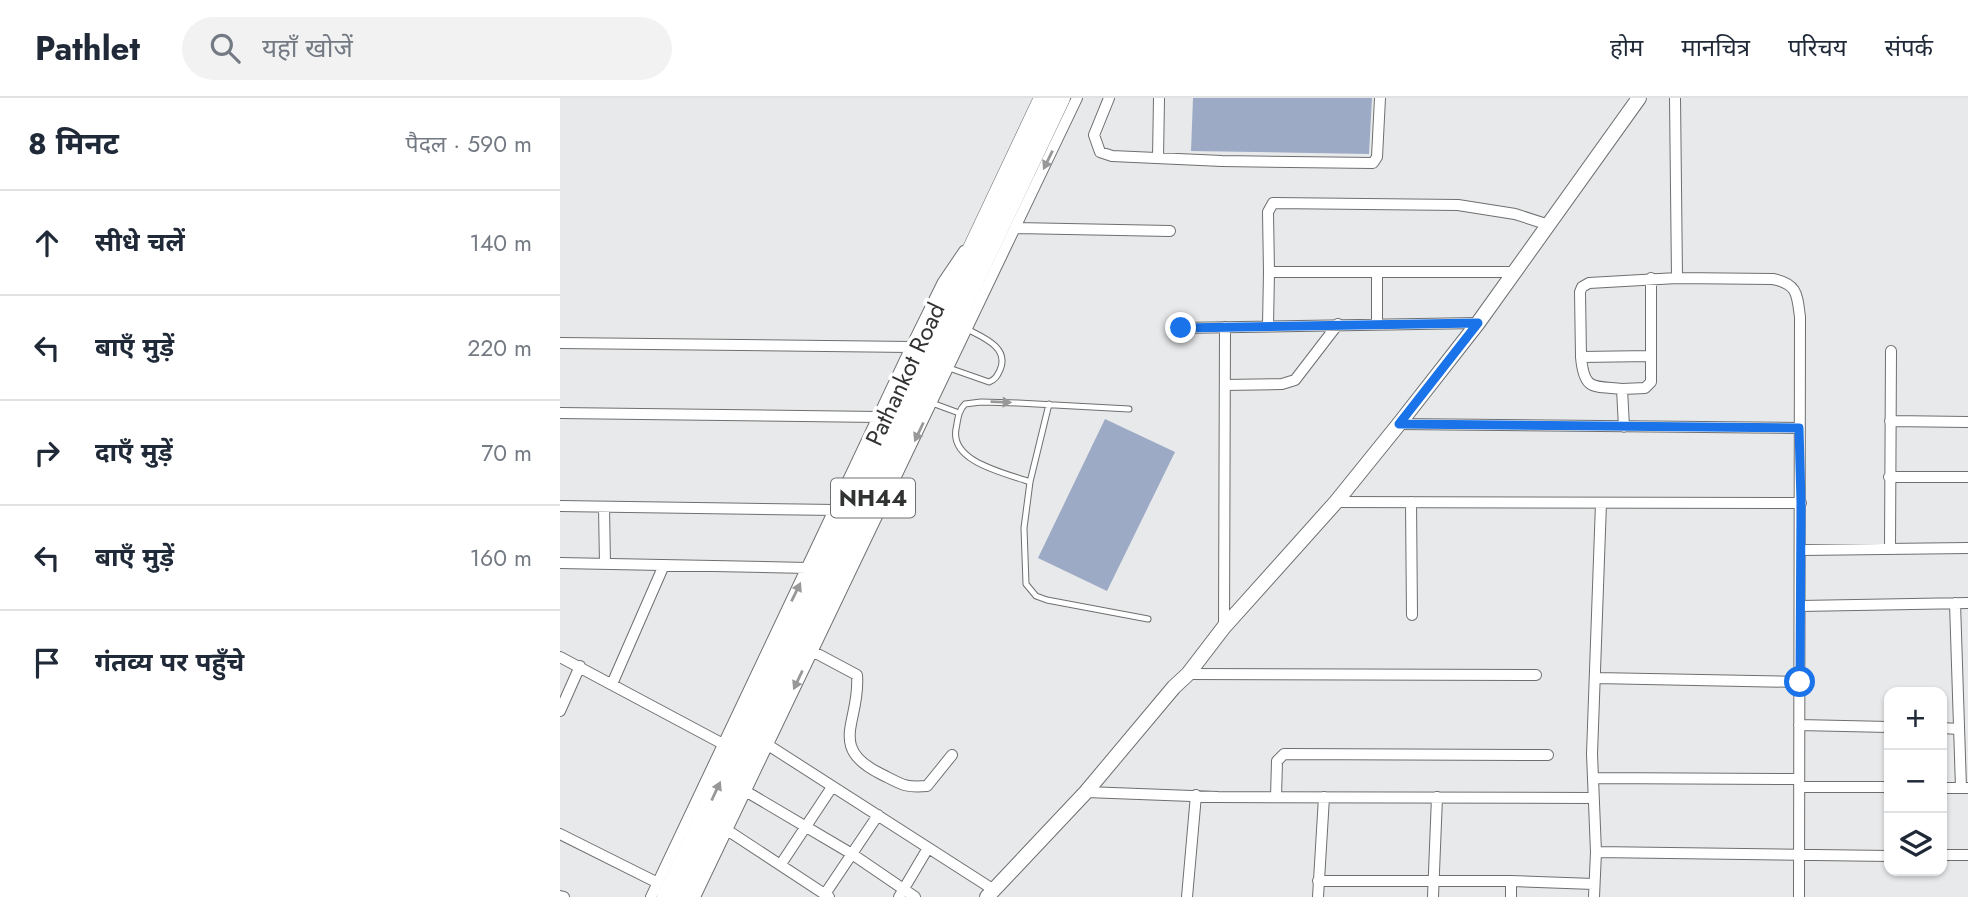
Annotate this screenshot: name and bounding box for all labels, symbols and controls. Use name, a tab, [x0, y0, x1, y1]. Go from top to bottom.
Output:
search box	[182, 17, 672, 80]
text: Pathlet	[35, 25, 140, 72]
icon: search	[206, 29, 244, 67]
text: यहाँ खोजें	[262, 29, 353, 67]
text: होम	[1610, 30, 1643, 65]
text: मानचित्र	[1681, 30, 1750, 65]
text: परिचय	[1788, 30, 1847, 65]
text: संपर्क	[1885, 30, 1933, 65]
text: 8 मिनट	[28, 122, 119, 165]
text: पैदल · 590 m	[406, 127, 532, 161]
one-way arrow	[1042, 150, 1053, 170]
text: सीधे चलें	[95, 223, 185, 261]
icon: ahead	[28, 224, 66, 262]
text: 140 m	[470, 226, 532, 260]
street label: Pathankot Road	[856, 297, 954, 451]
route end	[1165, 312, 1196, 343]
text: बाएँ मुड़ें	[95, 328, 174, 366]
icon: left	[28, 329, 66, 367]
text: 220 m	[467, 331, 532, 365]
one-way arrow	[991, 397, 1013, 408]
one-way arrow	[913, 422, 925, 442]
text: दाएँ मुड़ें	[95, 433, 173, 471]
icon: right	[28, 434, 66, 472]
text: 70 m	[481, 436, 532, 470]
road number: NH44	[831, 478, 915, 518]
text: बाएँ मुड़ें	[95, 538, 174, 576]
icon: left	[28, 539, 66, 577]
text: 160 m	[470, 541, 532, 575]
one-way arrow	[791, 582, 802, 602]
text: गंतव्य पर पहुँचे	[95, 643, 244, 681]
icon: arrive	[28, 644, 66, 682]
route start	[1784, 666, 1815, 697]
one-way arrow	[792, 670, 804, 690]
map controls	[1884, 687, 1947, 876]
button: +	[1884, 687, 1947, 750]
button: −	[1884, 750, 1947, 813]
one-way arrow	[711, 781, 722, 801]
button: layers	[1884, 813, 1947, 876]

